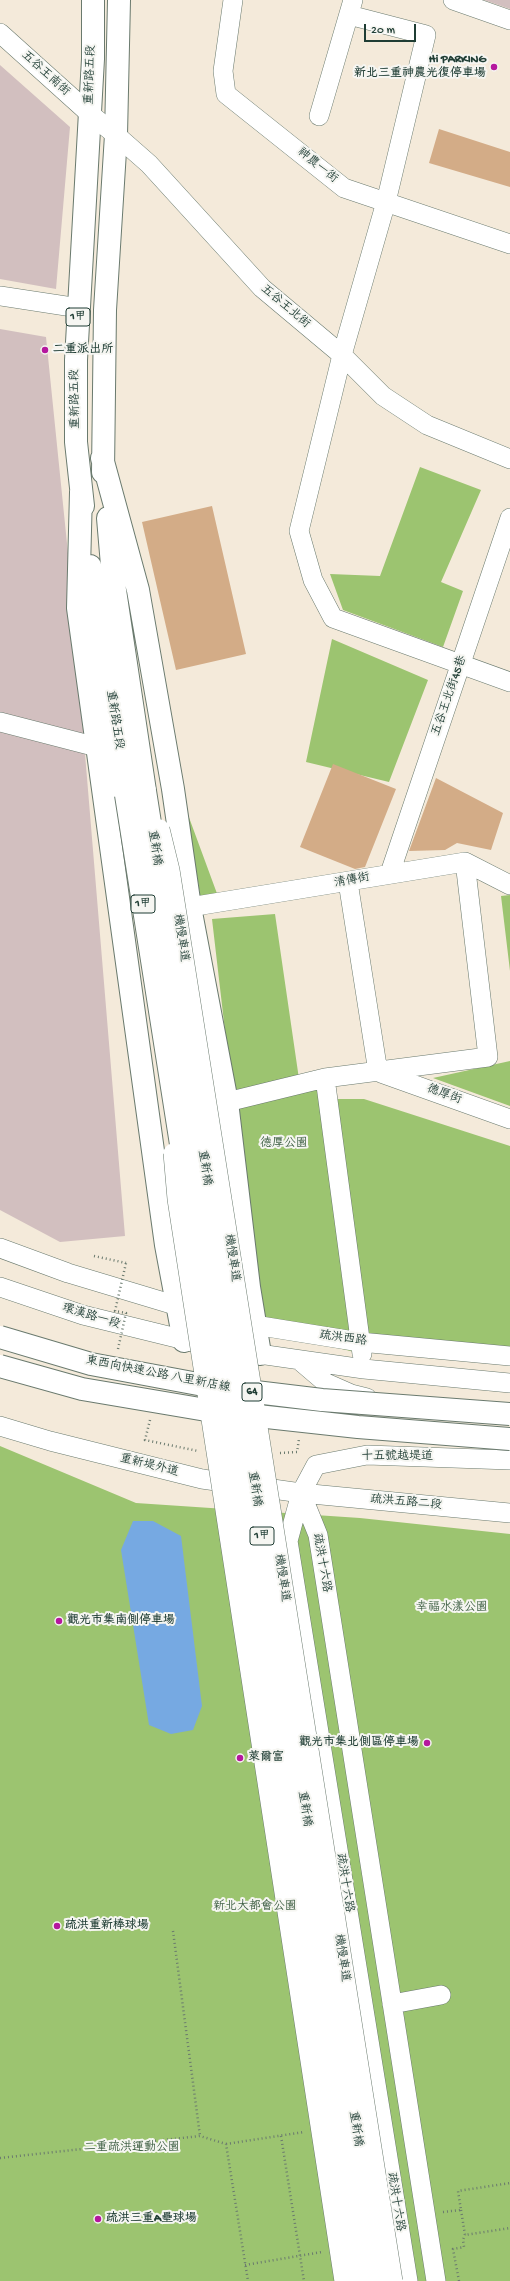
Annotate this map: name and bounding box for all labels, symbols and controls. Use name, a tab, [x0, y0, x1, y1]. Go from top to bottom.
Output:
scale bar	[366, 16, 418, 42]
text: 20 m	[371, 24, 395, 38]
street label: 重新路五段	[83, 45, 99, 105]
street label: 五谷王南街	[18, 49, 72, 99]
place label: Hi PARKING 新北三重神農光復停車場	[354, 53, 486, 81]
marker: Hi PARKING 新北三重神農光復停車場	[489, 62, 499, 72]
street label: 神農一街	[294, 145, 340, 187]
street label: 五谷王北街	[257, 282, 313, 332]
road number: 1甲	[66, 308, 90, 326]
place label: 二重派出所	[53, 343, 113, 357]
marker: 二重派出所	[40, 345, 50, 355]
street label: 重新路五段	[68, 369, 84, 429]
street label: 五谷王北街45巷	[430, 654, 470, 738]
street label: 重新路五段	[102, 689, 126, 751]
street label: 重新橋	[144, 829, 164, 867]
street label: 清傳街	[333, 870, 371, 892]
road number: 1甲	[131, 895, 155, 913]
street label: 機慢車道	[169, 913, 191, 963]
street label: 德厚街	[425, 1082, 463, 1108]
park label: 德厚公園	[260, 1137, 308, 1151]
street label: 重新橋	[194, 1149, 214, 1187]
street label: 機慢車道	[220, 1233, 242, 1283]
street label: 環漢路一段	[60, 1301, 122, 1333]
street label: 疏洪西路	[318, 1329, 368, 1349]
street label: 東西向快速公路 八里新店線	[85, 1354, 231, 1396]
road number: 64	[242, 1383, 262, 1401]
street label: 十五號越堤道	[361, 1450, 433, 1464]
street label: 重新堤外道	[118, 1452, 180, 1480]
street label: 重新橋	[244, 1470, 264, 1508]
street label: 疏洪五路二段	[370, 1493, 442, 1513]
road number: 1甲	[250, 1527, 274, 1545]
street label: 疏洪十六路	[309, 1532, 333, 1594]
street label: 機慢車道	[270, 1553, 292, 1603]
park label: 幸福水漾公園	[416, 1601, 488, 1615]
place label: 觀光市集南側停車場	[67, 1614, 175, 1628]
marker: 觀光市集南側停車場	[54, 1616, 64, 1626]
place label: 觀光市集北側區停車場	[299, 1736, 419, 1750]
marker: 觀光市集北側區停車場	[422, 1738, 432, 1748]
place label: 萊爾富	[248, 1751, 284, 1765]
marker: 萊爾富	[235, 1753, 245, 1763]
street label: 重新橋	[294, 1790, 314, 1828]
street label: 疏洪十六路	[332, 1852, 356, 1914]
park label: 新北大都會公園	[213, 1900, 297, 1914]
place label: 疏洪重新棒球場	[65, 1919, 149, 1933]
marker: 疏洪重新棒球場	[52, 1921, 62, 1931]
street label: 機慢車道	[330, 1933, 352, 1983]
street label: 重新橋	[345, 2110, 365, 2148]
park label: 二重疏洪運動公園	[84, 2141, 180, 2155]
street label: 疏洪十六路	[383, 2171, 407, 2233]
place label: 疏洪三重A壘球場	[106, 2212, 197, 2226]
marker: 疏洪三重A壘球場	[93, 2214, 103, 2224]

